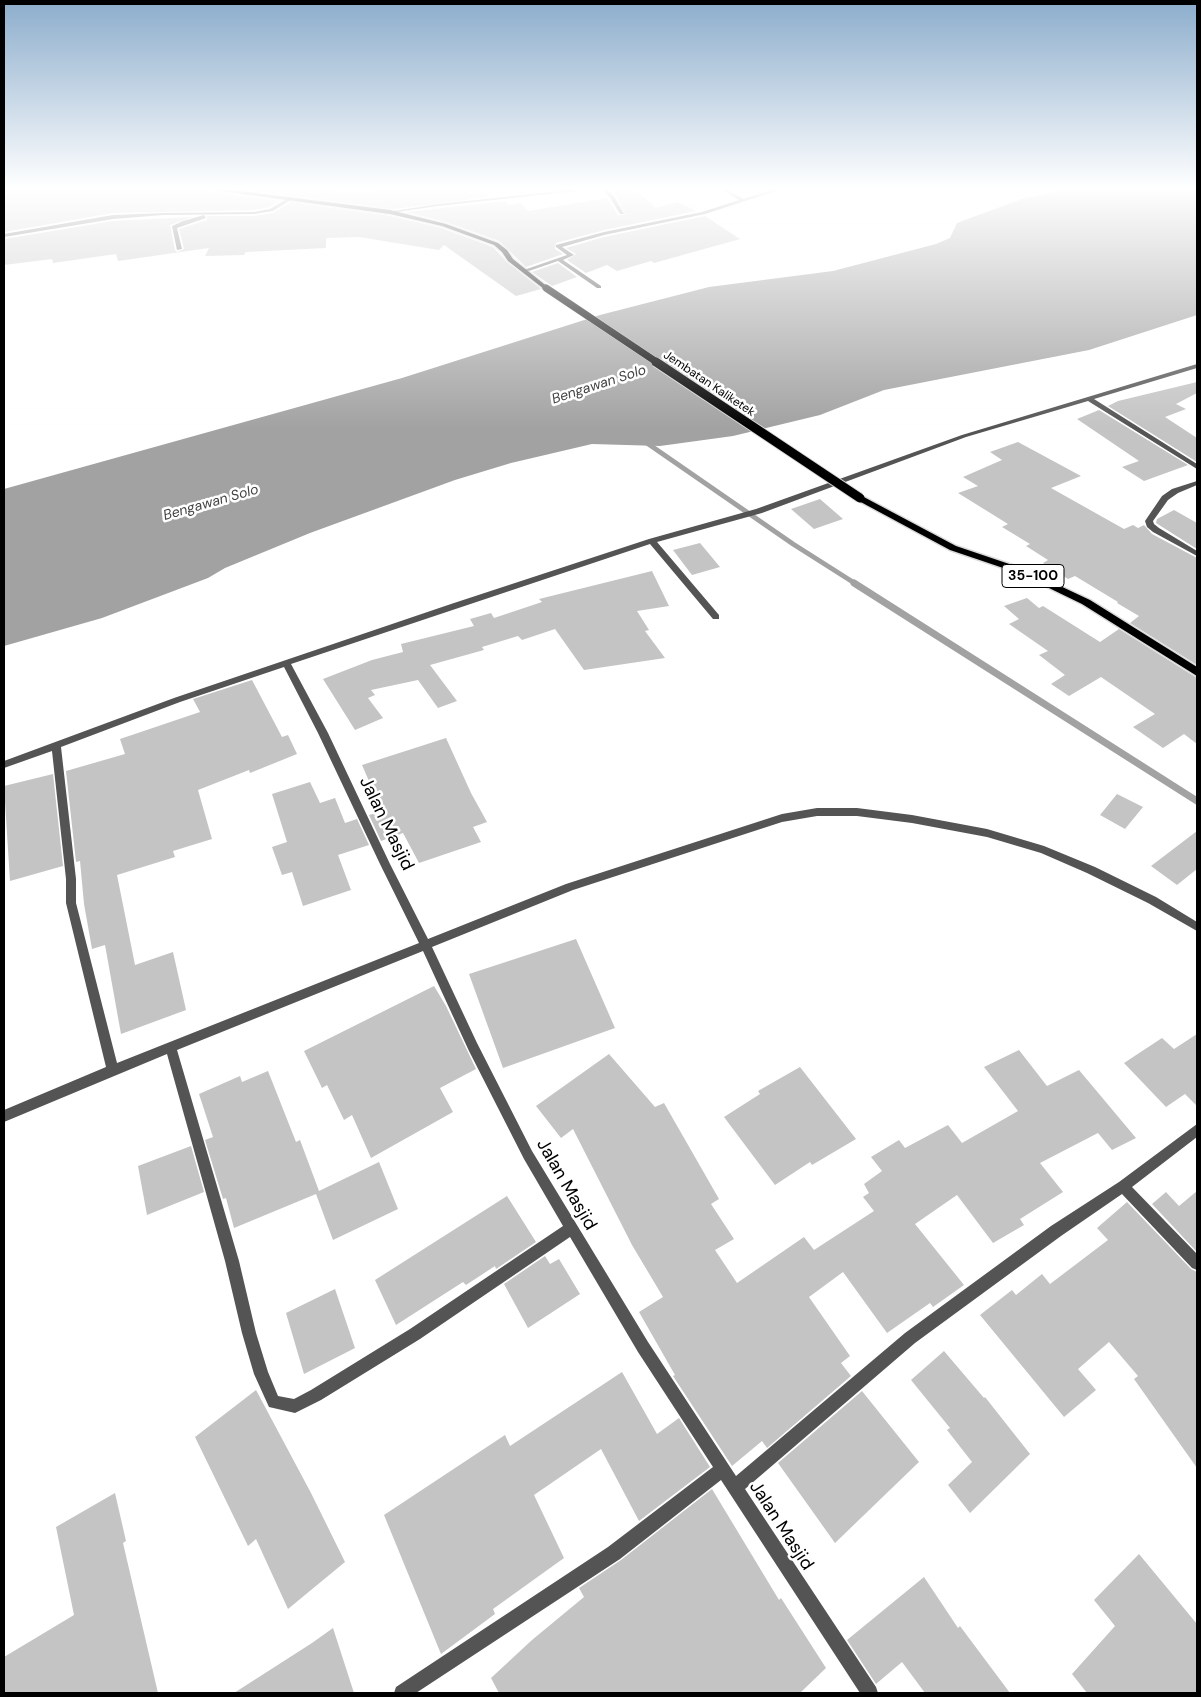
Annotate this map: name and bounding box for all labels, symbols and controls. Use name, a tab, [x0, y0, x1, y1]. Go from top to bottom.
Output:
street label: Jembatan Kaliketek	[661, 348, 757, 420]
water label: Bengawan Solo	[550, 362, 648, 408]
water label: Bengawan Solo	[161, 481, 261, 525]
road number: 35-100	[1002, 564, 1064, 588]
street label: Jalan Masjid	[354, 774, 418, 874]
street label: Jalan Masjid	[531, 1136, 601, 1234]
street label: Jalan Masjid	[744, 1477, 818, 1575]

